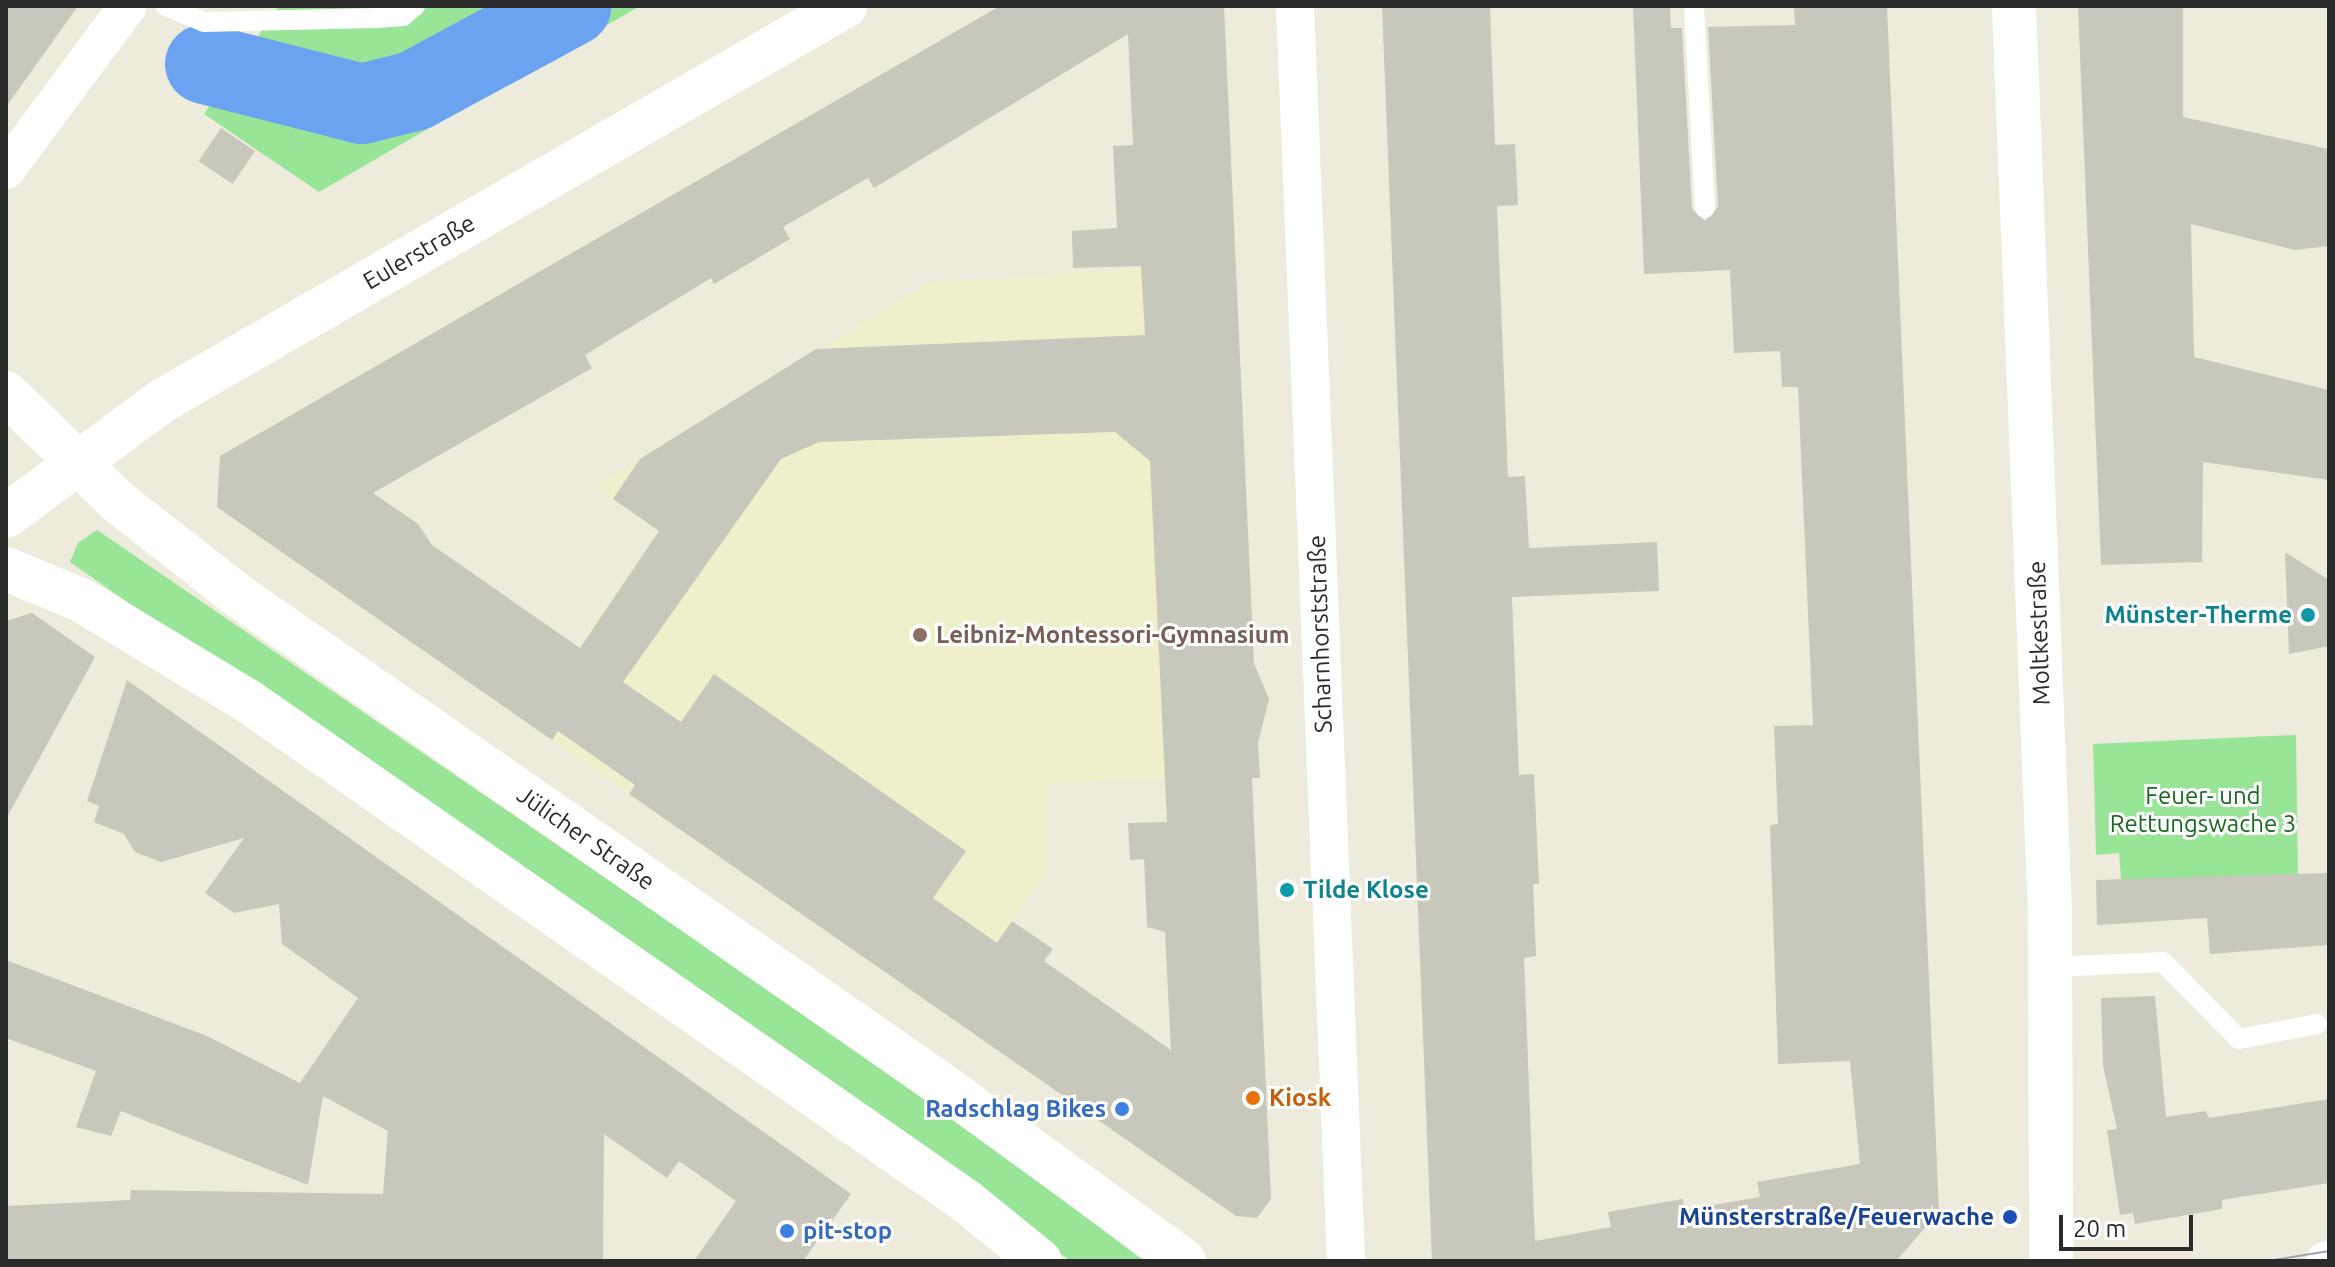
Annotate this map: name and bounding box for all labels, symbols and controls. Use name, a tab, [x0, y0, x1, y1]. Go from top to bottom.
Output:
street label: Eulerstraße	[358, 208, 480, 296]
street label: Scharnhorststraße	[1302, 534, 1338, 734]
street label: Moltkestraße	[2022, 560, 2056, 706]
place label: Münster-Therme	[2104, 601, 2292, 629]
marker: Münster-Therme	[2299, 606, 2317, 624]
place label: Leibniz-Montessori-Gymnasium	[936, 621, 1289, 649]
marker: Leibniz-Montessori-Gymnasium	[911, 626, 929, 644]
street label: Jülicher Straße	[512, 780, 660, 896]
park label: Feuer- und Rettungswache 3	[2110, 782, 2296, 838]
place label: Tilde Klose	[1303, 876, 1429, 904]
marker: Tilde Klose	[1278, 881, 1296, 899]
place label: Kiosk	[1269, 1084, 1331, 1112]
marker: Kiosk	[1244, 1089, 1262, 1107]
place label: Radschlag Bikes	[925, 1095, 1106, 1123]
marker: Radschlag Bikes	[1113, 1100, 1131, 1118]
scale bar	[2063, 1199, 2197, 1249]
place label: Münsterstraße/Feuerwache	[1679, 1203, 1994, 1231]
marker: Münsterstraße/Feuerwache	[2001, 1208, 2019, 1226]
text: 20 m	[2073, 1215, 2126, 1242]
place label: pit-stop	[803, 1217, 892, 1245]
marker: pit-stop	[778, 1222, 796, 1240]

